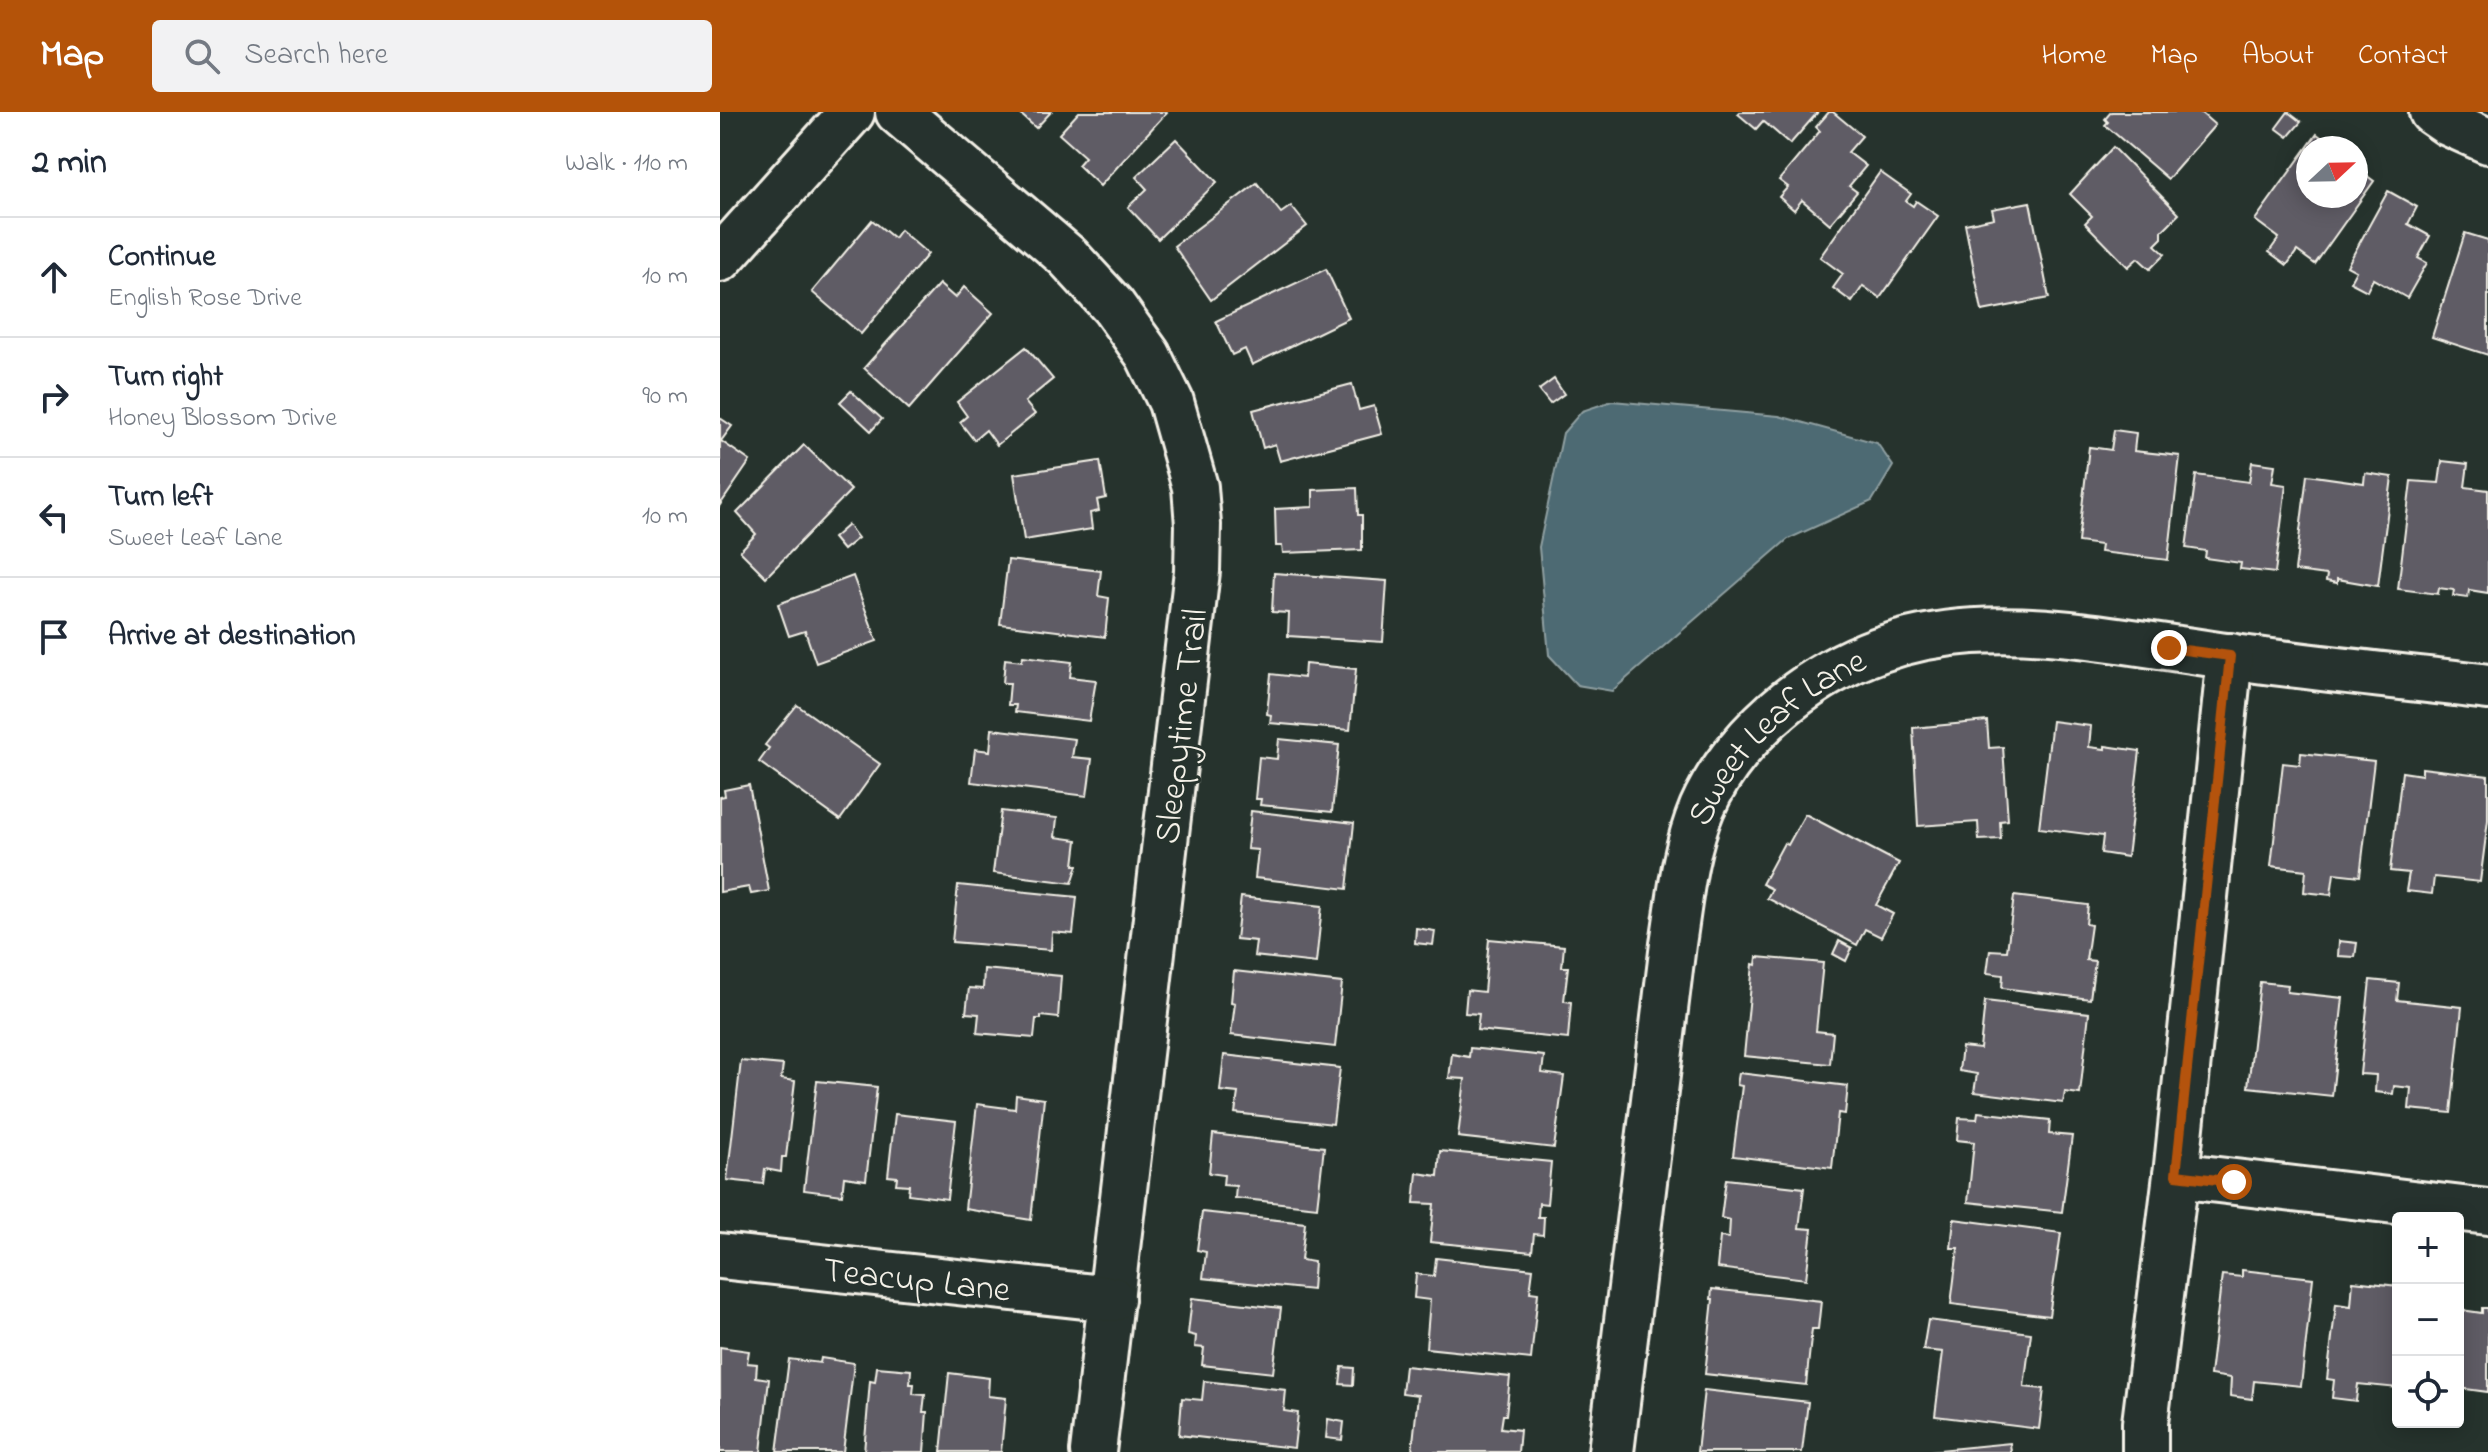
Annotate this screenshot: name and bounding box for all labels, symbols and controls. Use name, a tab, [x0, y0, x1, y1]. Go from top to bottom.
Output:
search box	[152, 20, 712, 92]
text: Map	[40, 28, 104, 84]
icon: search	[180, 34, 224, 78]
text: Search here	[244, 34, 388, 78]
text: Home	[2041, 36, 2107, 77]
text: Map	[2151, 36, 2198, 77]
text: About	[2242, 36, 2314, 77]
text: Contact	[2358, 36, 2448, 77]
north arrow	[2296, 136, 2368, 208]
text: 2 min	[32, 139, 107, 189]
text: Walk · 110 m	[565, 145, 688, 183]
text: Continue	[108, 236, 216, 280]
icon: ahead	[32, 255, 76, 299]
text: 10 m	[642, 258, 688, 296]
text: English Rose Drive	[108, 280, 302, 318]
text: Turn right	[108, 356, 223, 400]
icon: right	[32, 375, 76, 419]
text: 90 m	[642, 378, 688, 416]
text: Honey Blossom Drive	[108, 400, 337, 438]
text: Turn left	[108, 476, 213, 520]
icon: left	[32, 495, 76, 539]
text: 10 m	[642, 498, 688, 536]
text: Sweet Leaf Lane	[108, 520, 282, 558]
street label: Sleepytime Trail	[1143, 606, 1224, 847]
icon: arrive	[32, 615, 76, 659]
text: Arrive at destination	[108, 615, 356, 659]
route end	[2151, 630, 2187, 666]
street label: Sweet Leaf Lane	[1676, 636, 1876, 834]
route start	[2216, 1164, 2252, 1200]
map controls	[2392, 1212, 2464, 1428]
button: +	[2392, 1212, 2464, 1284]
street label: Teacup Lane	[820, 1245, 1013, 1319]
button: −	[2392, 1284, 2464, 1356]
button: locate	[2392, 1356, 2464, 1428]

